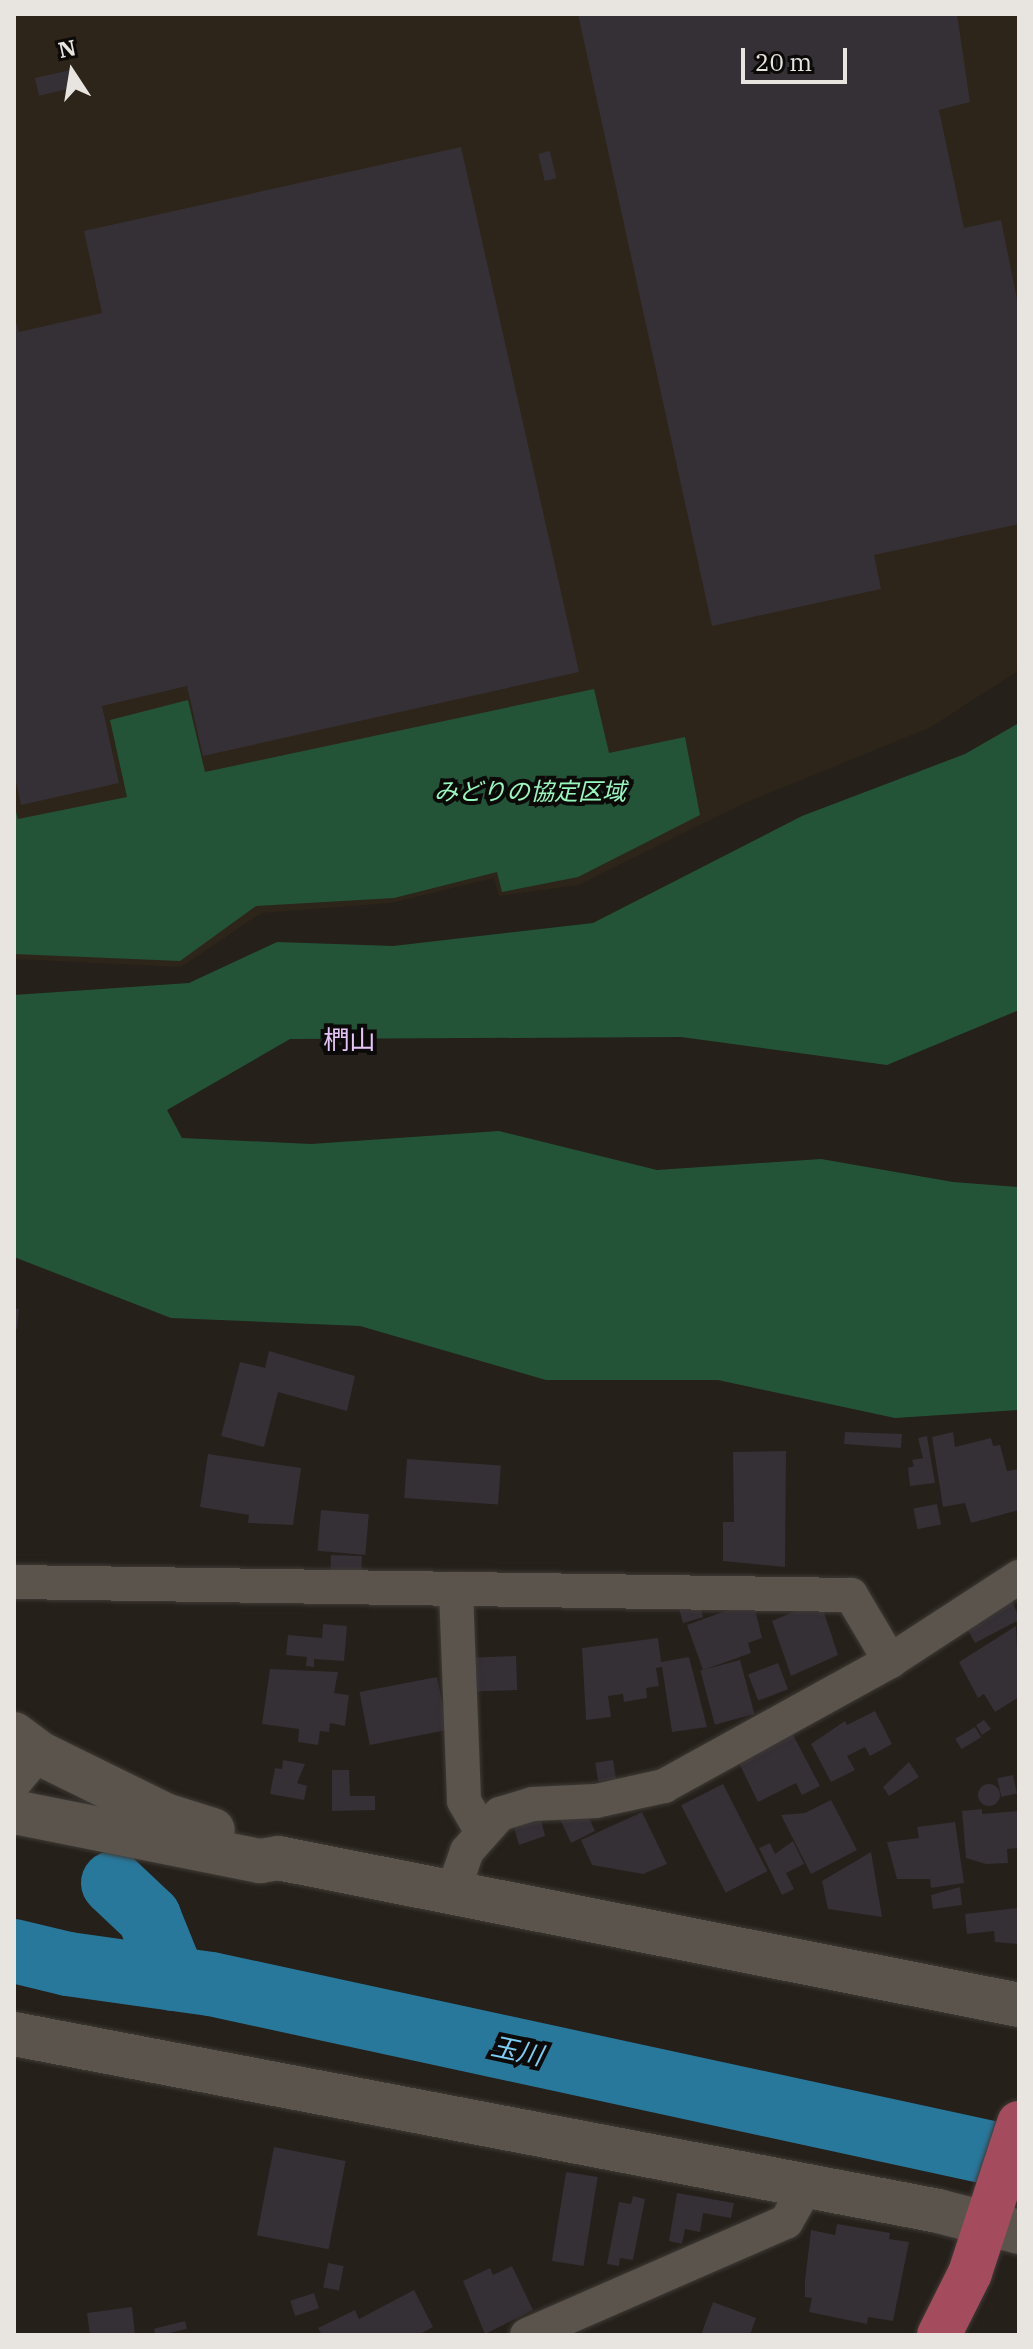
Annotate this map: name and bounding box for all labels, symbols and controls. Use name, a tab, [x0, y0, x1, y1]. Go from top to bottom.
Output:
north arrow	[32, 32, 112, 112]
text: N	[55, 32, 78, 64]
scale bar	[745, 32, 851, 82]
text: 20 m	[755, 46, 812, 78]
park label: みどりの協定区域	[434, 778, 626, 806]
district label: 椚山	[323, 1024, 375, 1056]
water label: 玉川	[488, 2030, 546, 2072]

